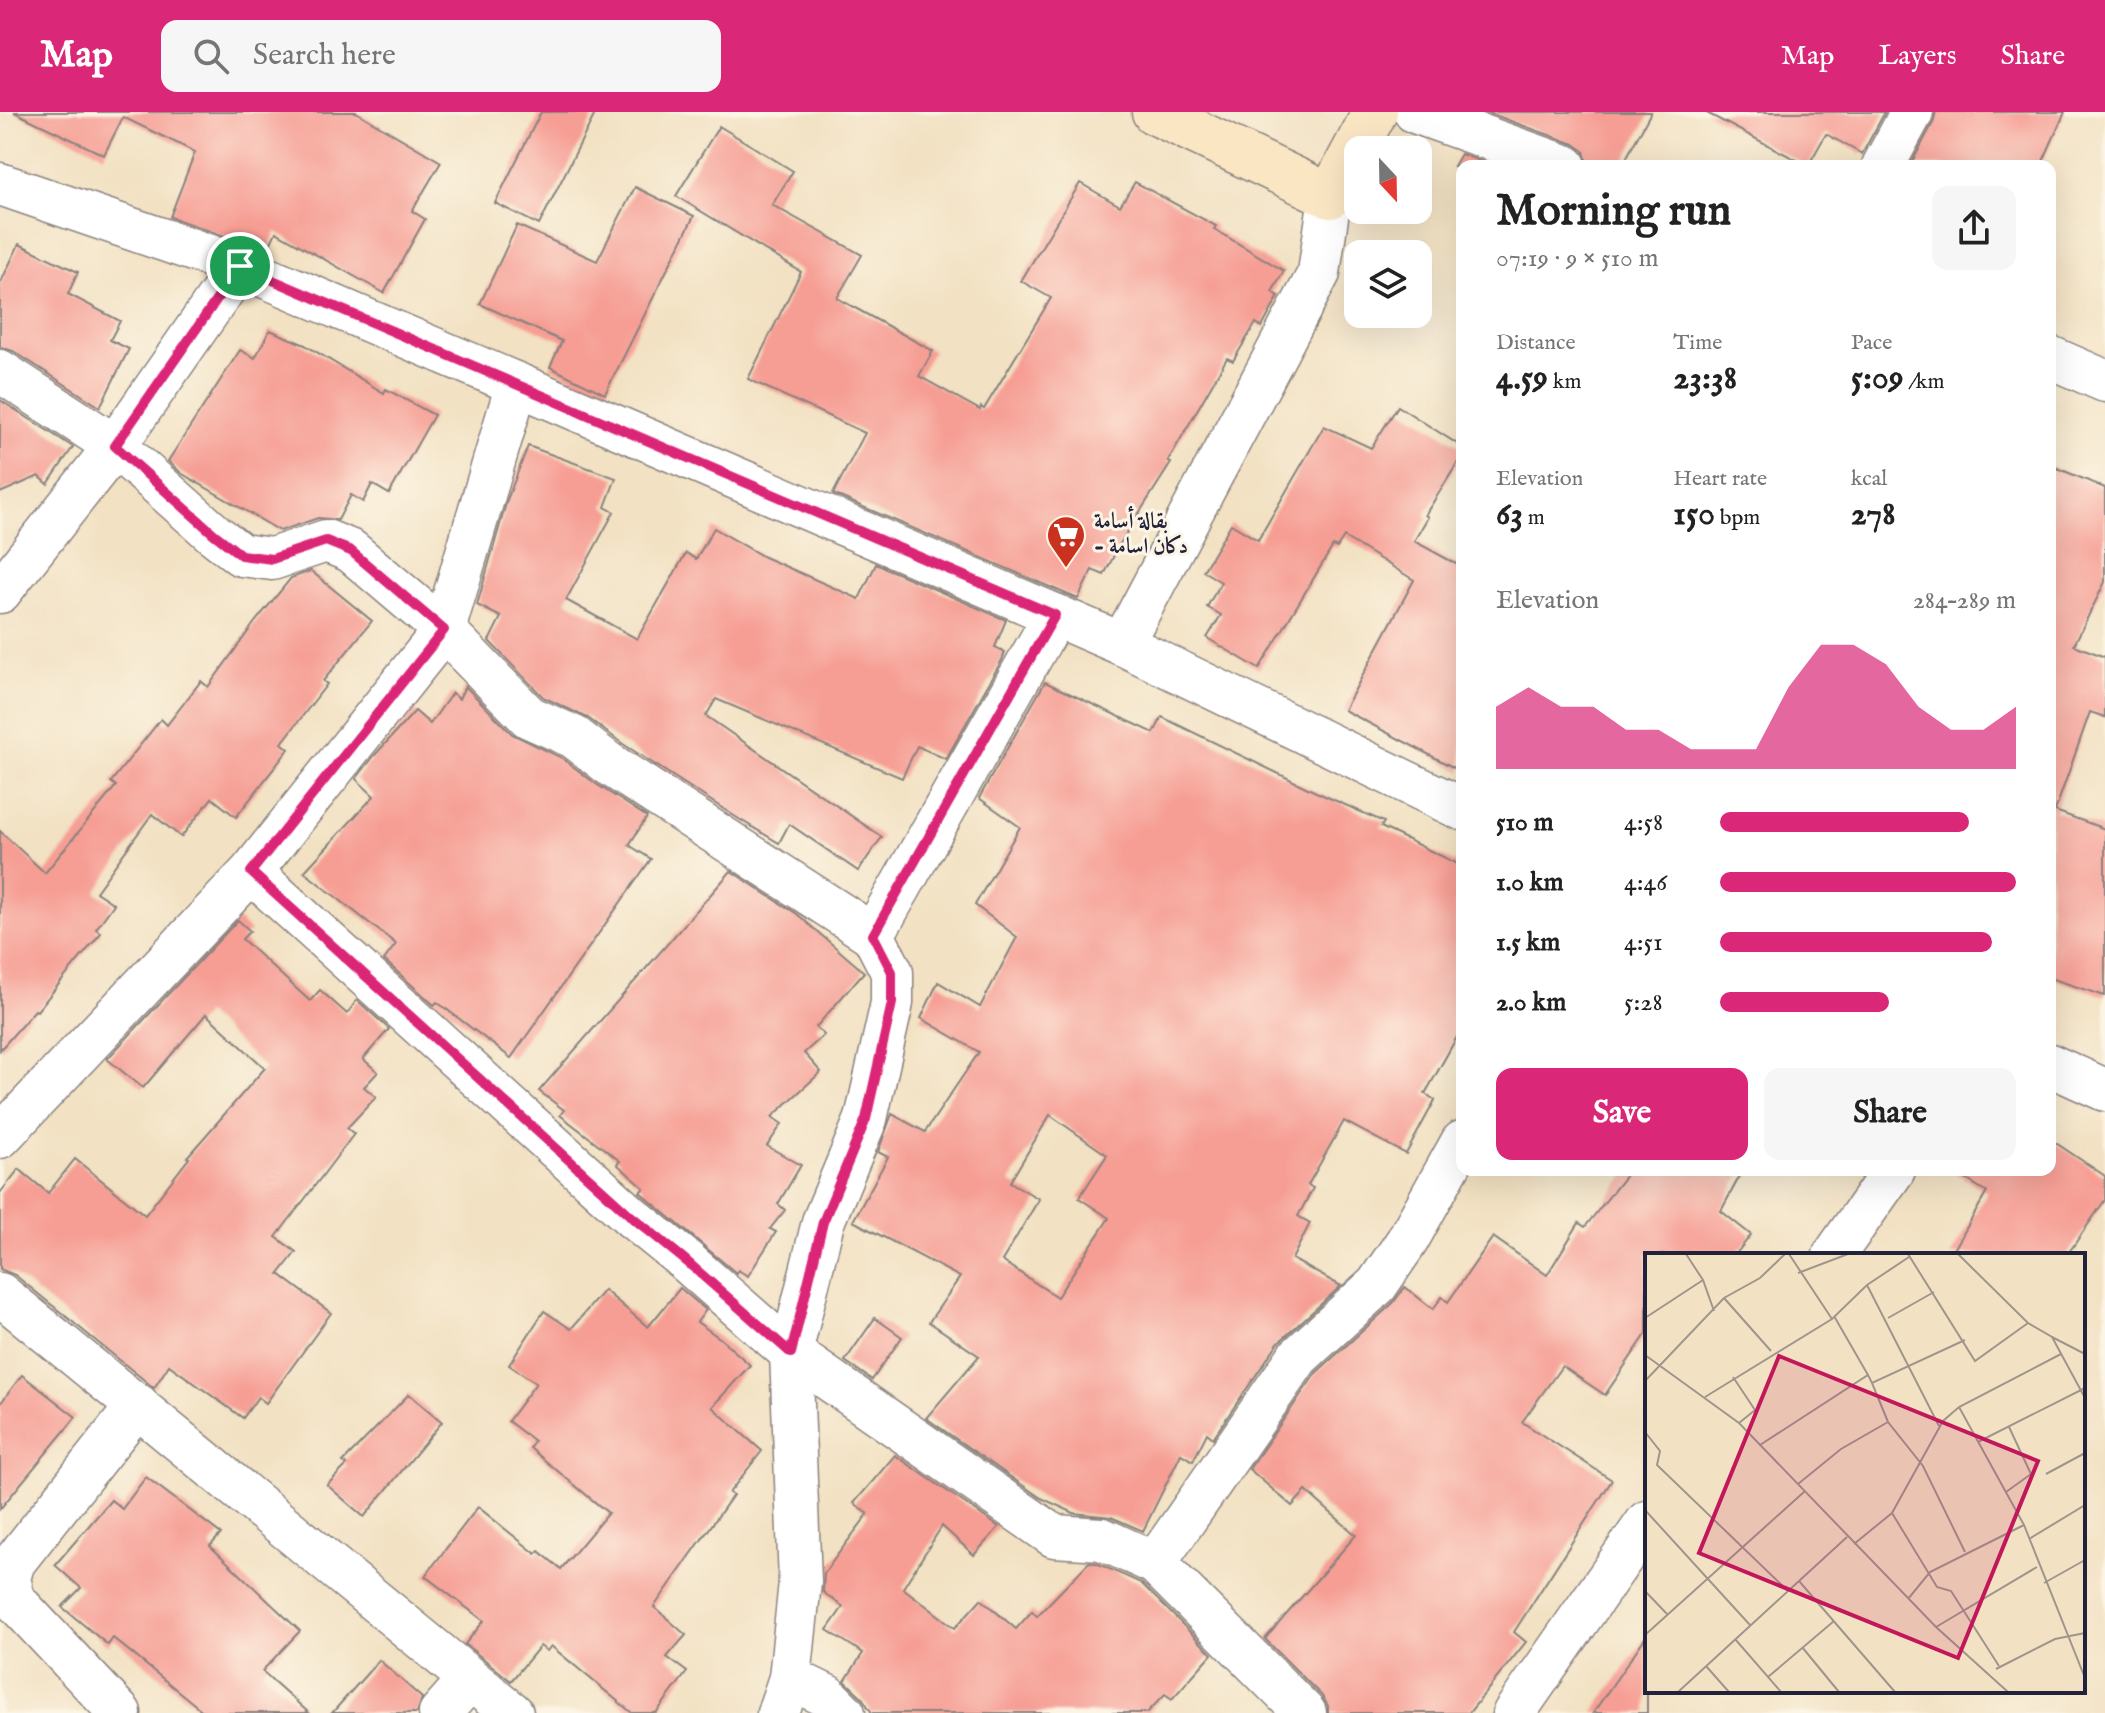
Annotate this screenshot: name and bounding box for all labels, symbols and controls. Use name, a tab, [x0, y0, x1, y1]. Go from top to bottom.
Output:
search box	[161, 20, 721, 92]
text: Map	[40, 32, 113, 80]
icon: search	[189, 34, 233, 78]
text: Search here	[253, 37, 396, 75]
text: Map	[1781, 39, 1834, 74]
text: Layers	[1878, 39, 1957, 74]
text: Share	[2001, 39, 2065, 74]
north arrow	[1344, 136, 1432, 224]
map controls	[1344, 136, 1432, 328]
text: Morning run	[1496, 184, 1731, 240]
button: share	[1932, 186, 2016, 270]
pin	[206, 232, 274, 300]
button: layers	[1344, 240, 1432, 328]
text: 07:19 · 9 × 510 m	[1496, 242, 1659, 275]
icon: arrive	[218, 244, 262, 288]
text: Distance	[1496, 329, 1576, 357]
text: Time	[1673, 329, 1722, 357]
text: Pace	[1851, 329, 1892, 357]
text: 4.59	[1496, 357, 1548, 400]
text: 23:38	[1673, 357, 1737, 400]
text: 5:09	[1851, 357, 1903, 400]
text: km	[1548, 368, 1581, 396]
text: /km	[1903, 368, 1945, 396]
text: Elevation	[1496, 465, 1583, 493]
text: Heart rate	[1673, 465, 1767, 493]
text: kcal	[1851, 465, 1887, 493]
text: 63	[1496, 493, 1523, 536]
text: 150	[1673, 493, 1715, 536]
text: 278	[1851, 493, 1895, 536]
text: m	[1523, 504, 1545, 532]
text: bpm	[1715, 504, 1760, 532]
place label: بقالة أسامة - دكان اسامة	[1094, 505, 1188, 561]
supermarket icon: بقالة أسامة - دكان اسامة	[1045, 514, 1087, 569]
text: Elevation	[1496, 584, 1599, 617]
text: 284–289 m	[1913, 584, 2016, 617]
text: 510 m	[1496, 806, 1554, 839]
text: 4:58	[1624, 806, 1663, 839]
text: 1.0 km	[1496, 866, 1564, 899]
text: 4:46	[1624, 866, 1667, 899]
text: 1.5 km	[1496, 926, 1560, 959]
text: 4:51	[1624, 926, 1663, 959]
text: 2.0 km	[1496, 986, 1566, 1019]
text: 5:28	[1624, 986, 1663, 1019]
button: Save	[1496, 1068, 1748, 1160]
button: Share	[1764, 1068, 2016, 1160]
inset map	[1645, 1253, 2085, 1693]

